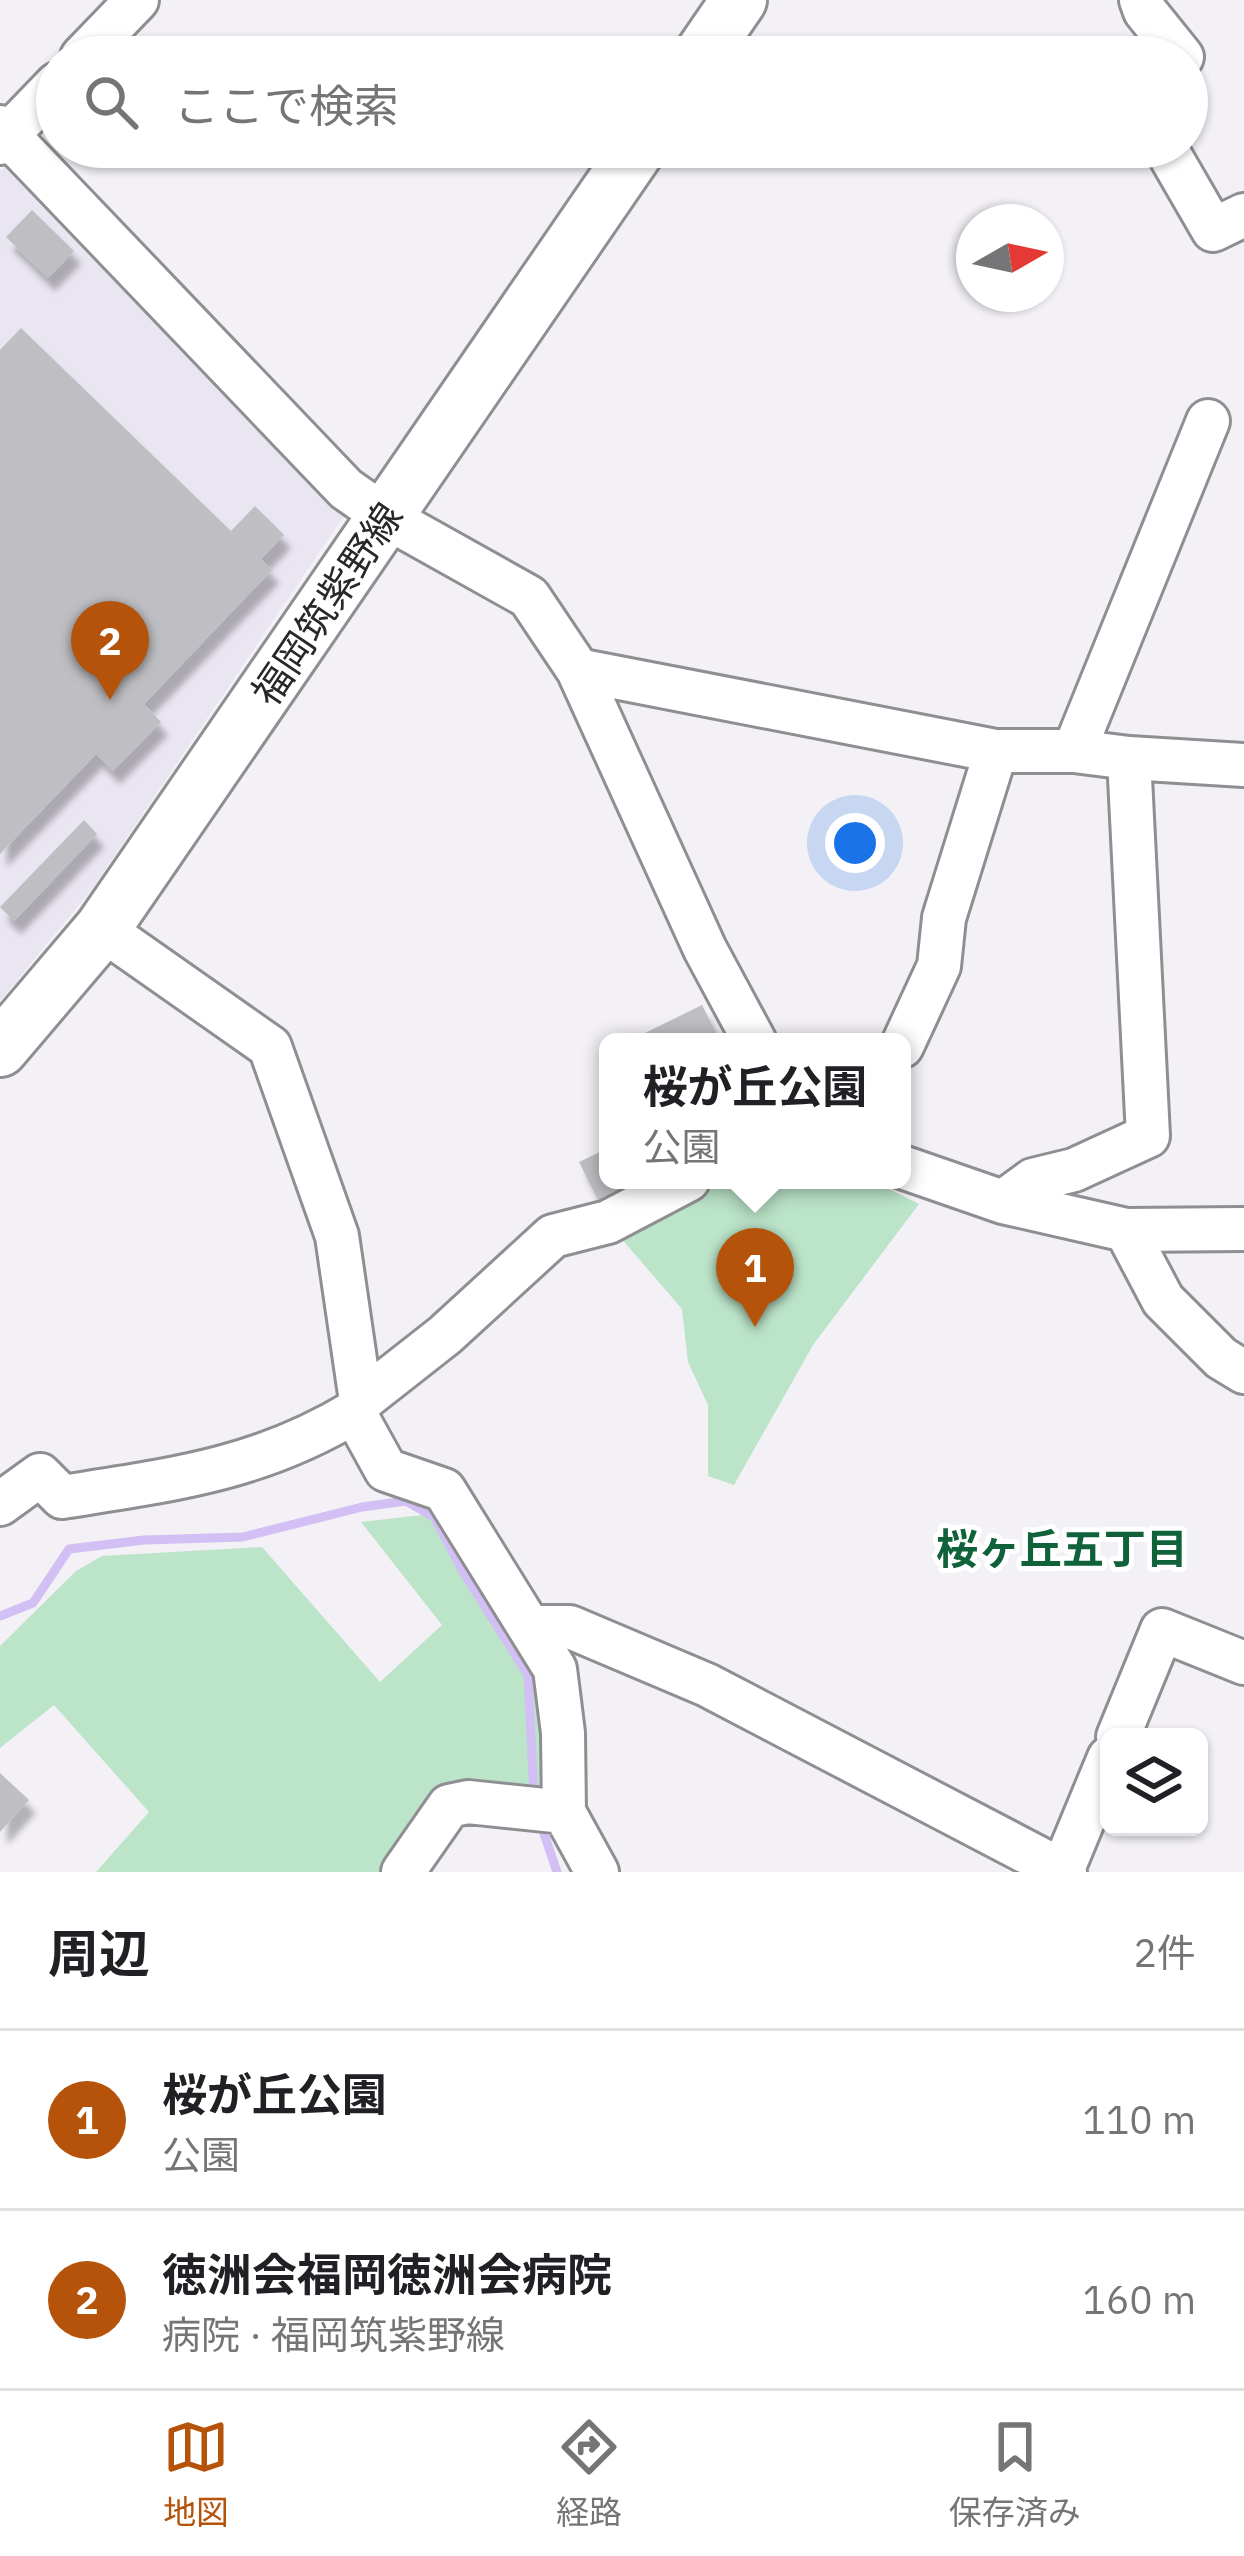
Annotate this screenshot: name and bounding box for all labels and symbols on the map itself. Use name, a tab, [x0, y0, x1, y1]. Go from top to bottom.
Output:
north arrow	[956, 204, 1064, 312]
street label: 福岡筑紫野線	[240, 492, 413, 715]
pin: 2	[71, 601, 149, 700]
your location	[825, 813, 885, 873]
pin: 1	[716, 1228, 794, 1327]
district label: 桜ヶ丘五丁目	[936, 1521, 1188, 1576]

